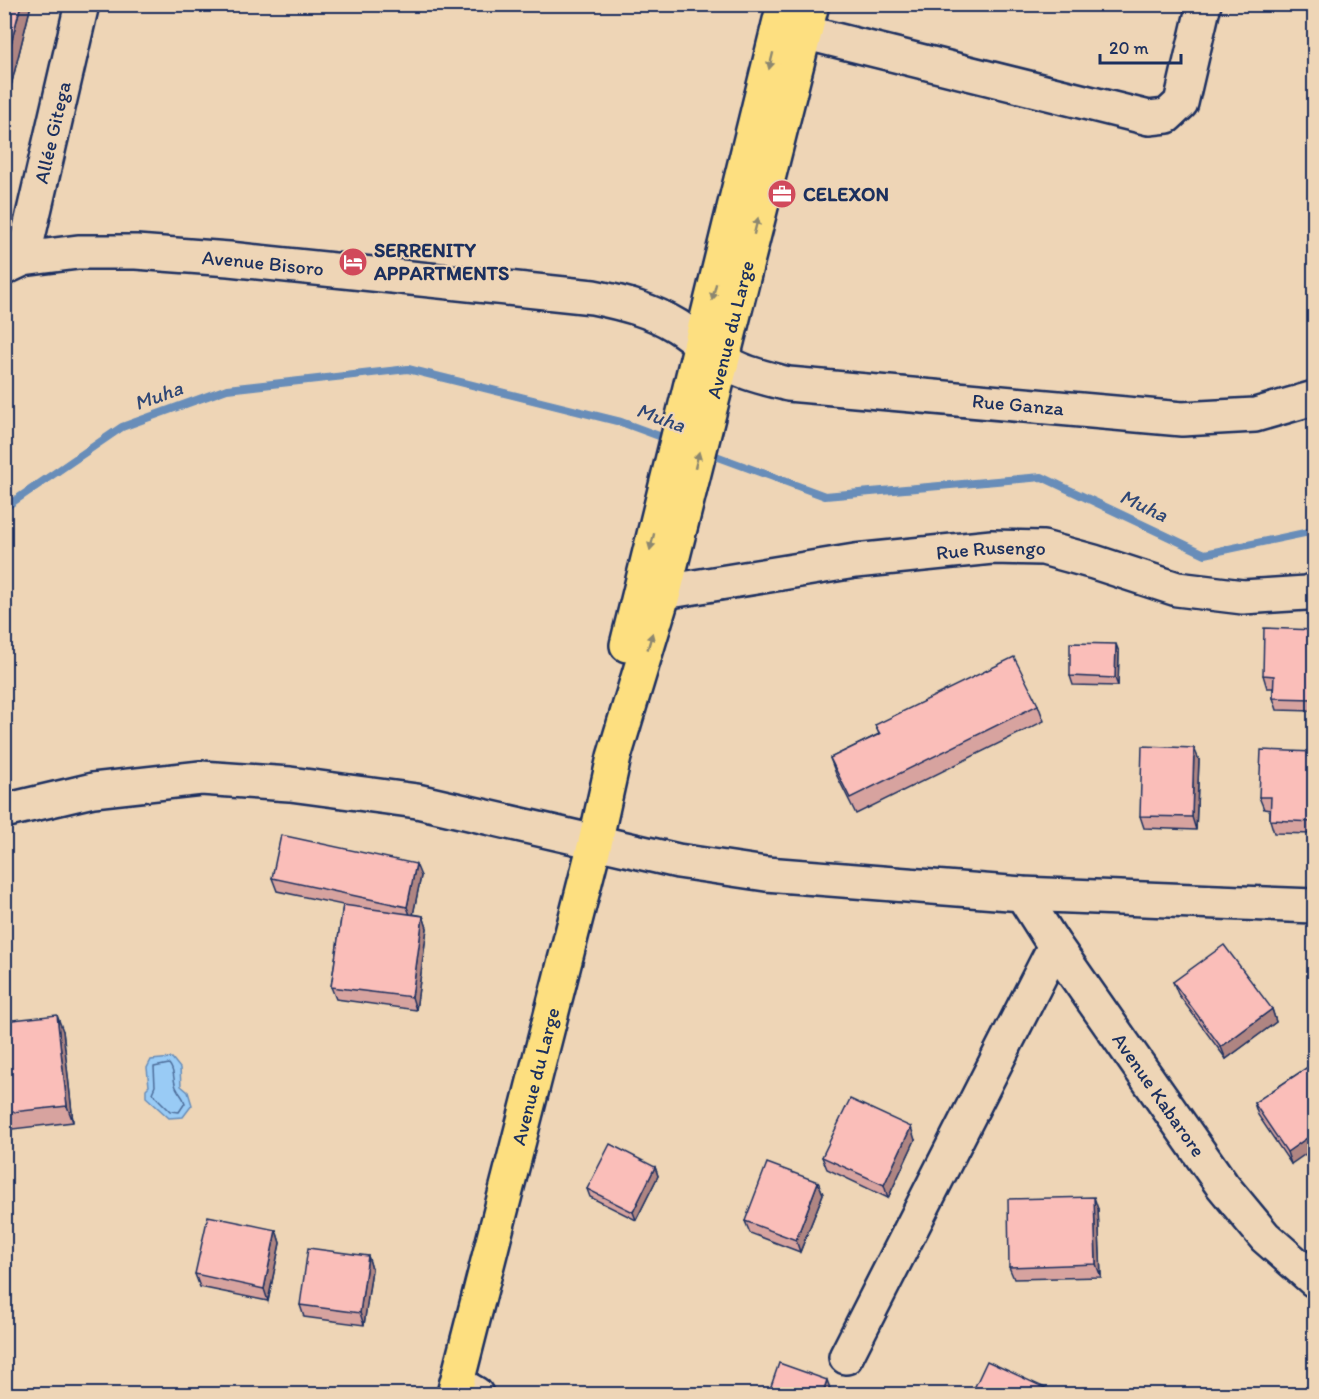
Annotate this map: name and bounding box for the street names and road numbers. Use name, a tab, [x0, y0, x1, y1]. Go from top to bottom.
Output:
street label: Allée Gitega	[29, 78, 76, 186]
street label: Avenue Bisoro	[201, 245, 325, 281]
street label: Avenue du Large	[701, 258, 759, 401]
street label: Rue Ganza	[971, 388, 1066, 421]
street label: Rue Rusengo	[935, 535, 1046, 565]
street label: Avenue du Large	[506, 1005, 564, 1148]
street label: Avenue Kabarore	[1107, 1028, 1211, 1161]

